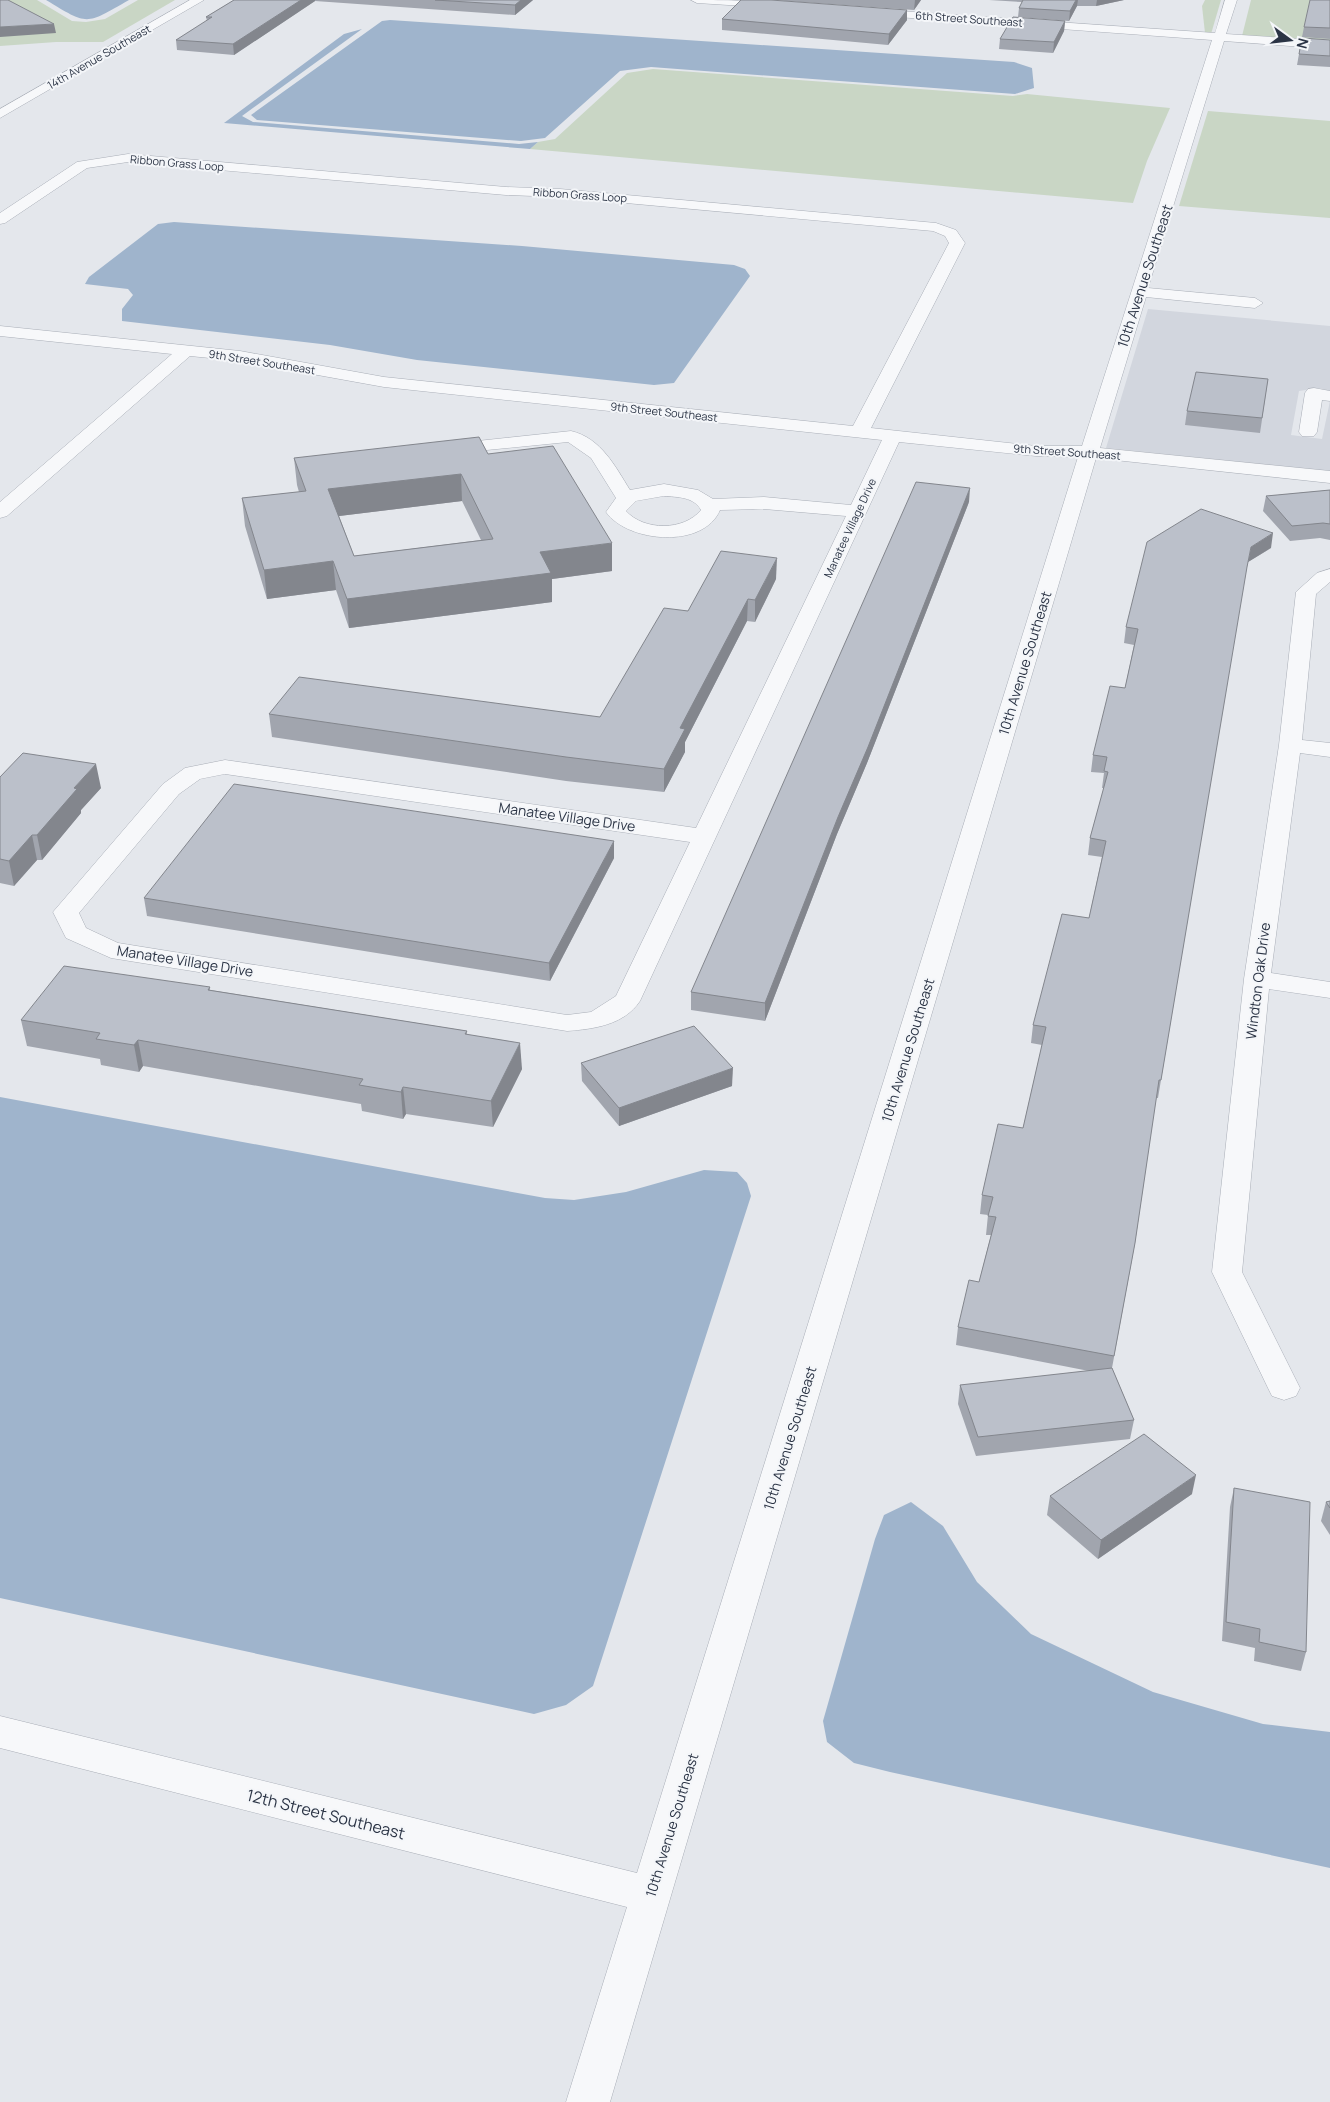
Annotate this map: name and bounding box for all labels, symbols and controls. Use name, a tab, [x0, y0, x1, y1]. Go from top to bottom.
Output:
street label: 6th Street Southeast	[915, 7, 1023, 30]
north arrow	[1265, 15, 1315, 65]
street label: 14th Avenue Southeast	[44, 21, 153, 92]
text: N	[1293, 36, 1314, 51]
street label: Ribbon Grass Loop	[129, 151, 225, 174]
street label: Ribbon Grass Loop	[532, 184, 628, 205]
street label: 10th Avenue Southeast	[1112, 202, 1177, 350]
street label: 9th Street Southeast	[208, 346, 317, 377]
street label: 9th Street Southeast	[610, 398, 718, 425]
street label: 9th Street Southeast	[1013, 440, 1121, 463]
street label: Manatee Village Drive	[820, 475, 879, 580]
street label: 10th Avenue Southeast	[994, 588, 1056, 737]
street label: Manatee Village Drive	[497, 798, 637, 836]
street label: Windton Oak Drive	[1241, 921, 1274, 1041]
street label: Manatee Village Drive	[115, 940, 255, 981]
street label: 10th Avenue Southeast	[877, 975, 939, 1124]
street label: 10th Avenue Southeast	[759, 1363, 821, 1512]
street label: 10th Avenue Southeast	[641, 1750, 703, 1899]
street label: 12th Street Southeast	[245, 1784, 407, 1844]

